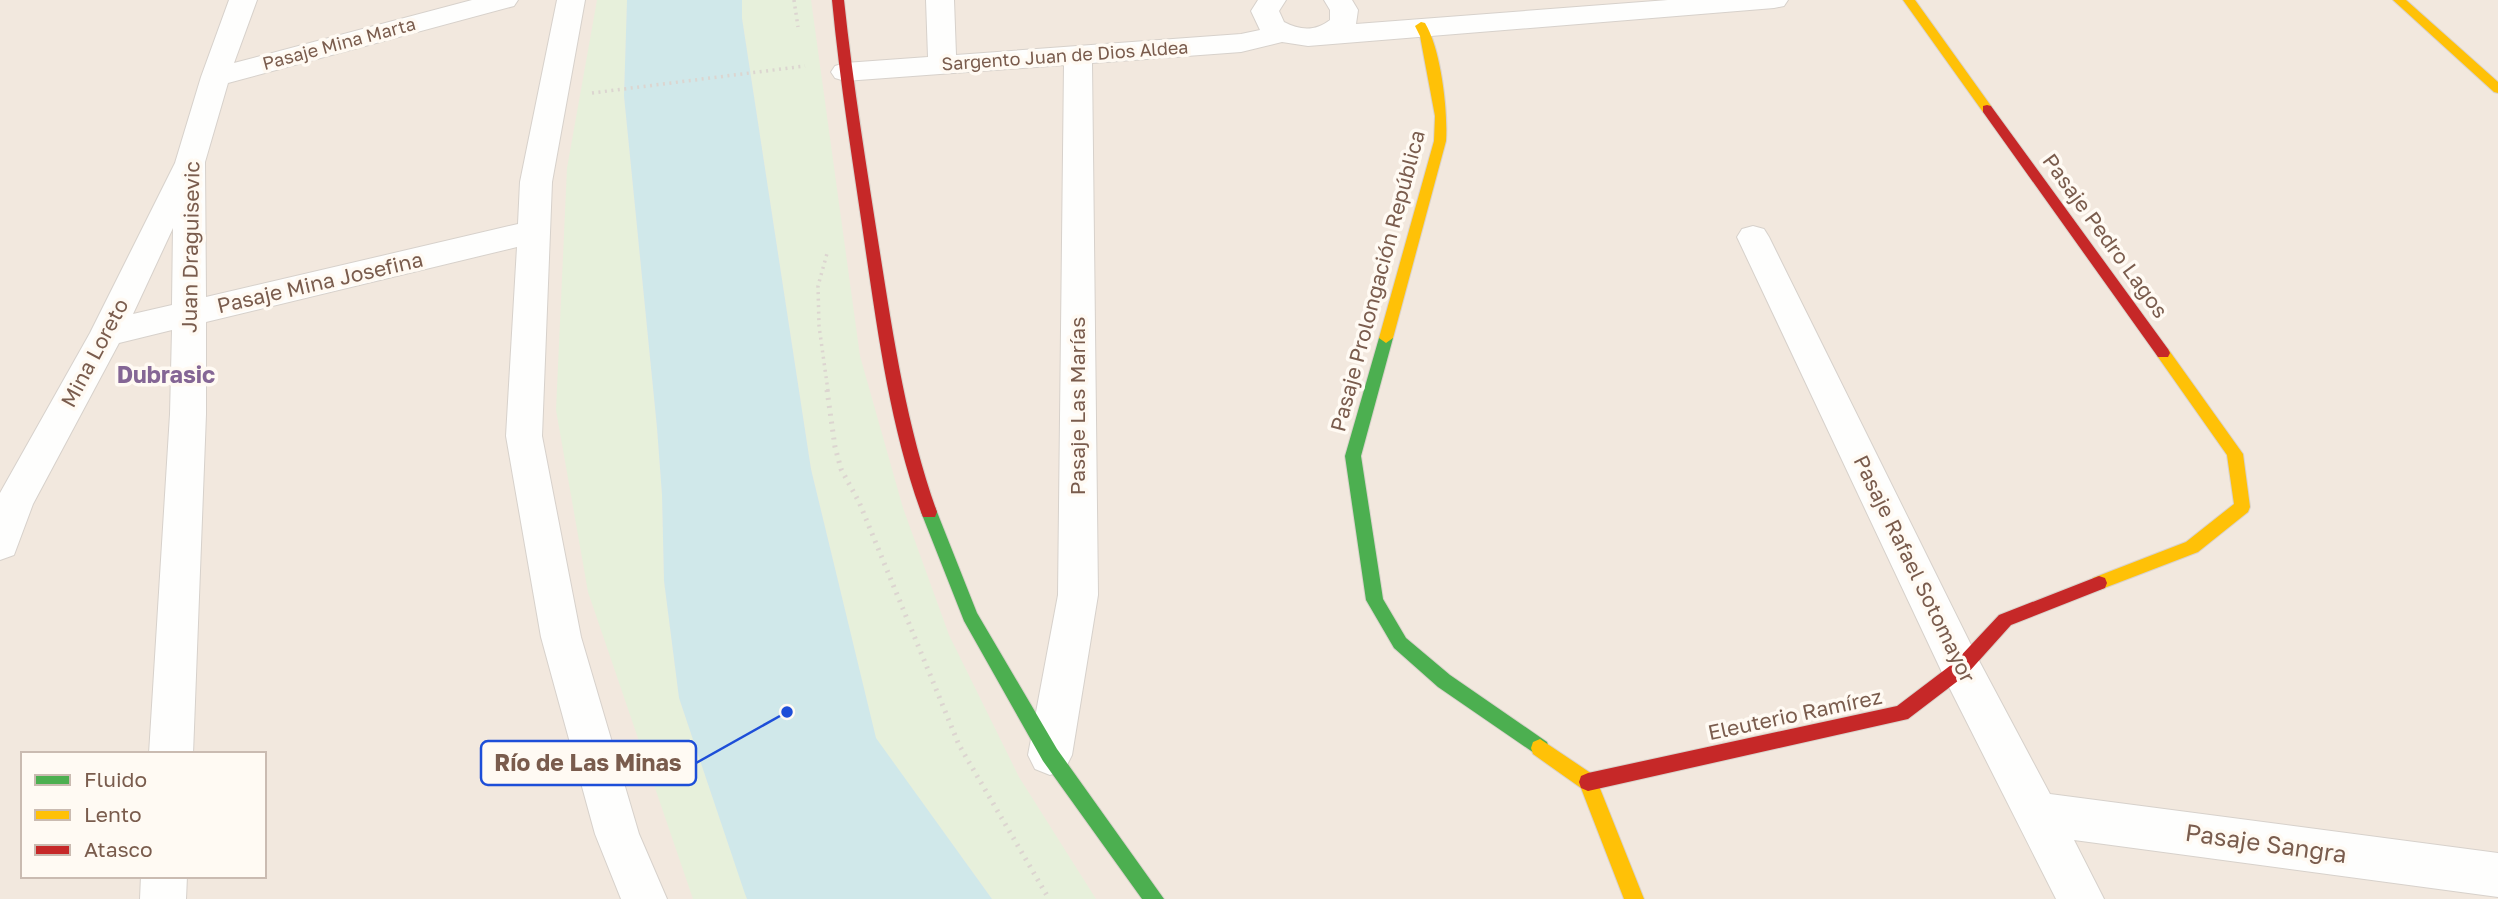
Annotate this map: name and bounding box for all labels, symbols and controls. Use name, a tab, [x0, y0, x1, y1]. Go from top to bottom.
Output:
street label: Pasaje Mina Marta	[260, 12, 418, 74]
street label: Sargento Juan de Dios Aldea	[941, 35, 1189, 75]
street label: Pasaje Prolongación República	[1324, 127, 1430, 434]
street label: Pasaje Pedro Lagos	[2038, 148, 2174, 323]
street label: Juan Draguisevic	[176, 161, 204, 333]
street label: Pasaje Mina Josefina	[214, 246, 425, 318]
street label: Mina Loreto	[55, 294, 134, 411]
street label: Pasaje Las Marías	[1064, 317, 1090, 495]
district label: Dubrasic	[117, 360, 215, 388]
street label: Pasaje Rafael Sotomayor	[1848, 451, 1981, 687]
street label: Eleuterio Ramírez	[1705, 683, 1884, 745]
callout: Río de Las Minas	[481, 741, 696, 785]
text: Río de Las Minas	[494, 748, 682, 776]
legend	[21, 752, 266, 878]
text: Fluido	[84, 766, 147, 792]
text: Lento	[84, 801, 142, 827]
street label: Pasaje Sangra	[2184, 817, 2349, 868]
text: Atasco	[84, 836, 153, 862]

